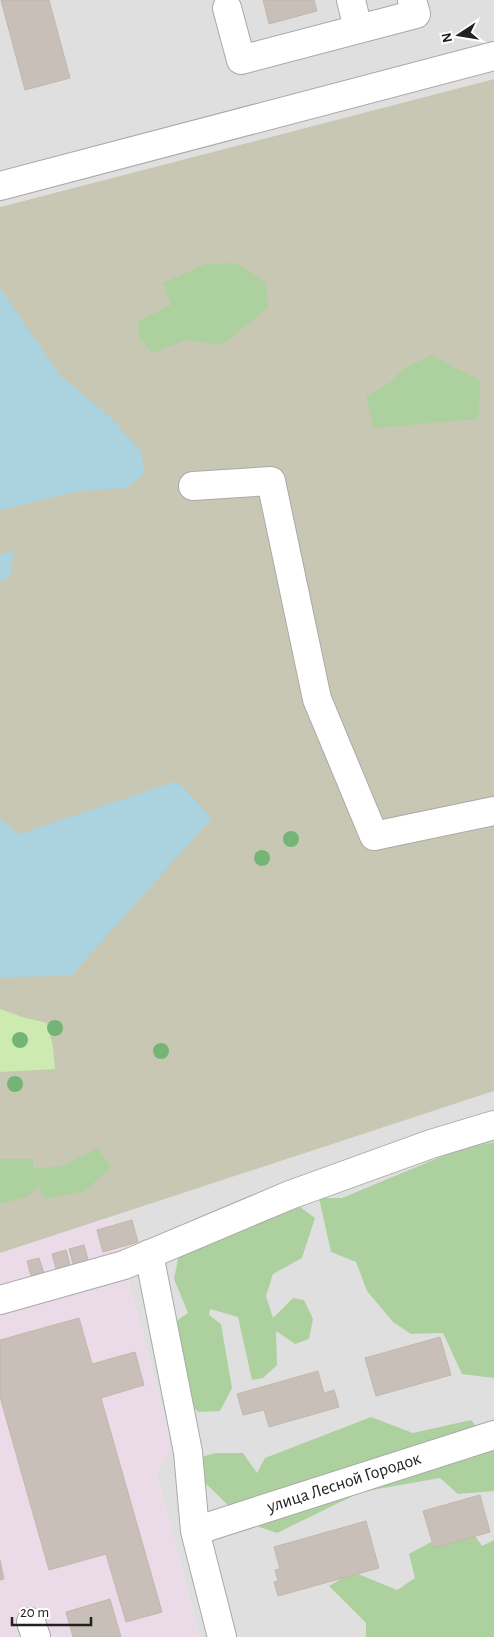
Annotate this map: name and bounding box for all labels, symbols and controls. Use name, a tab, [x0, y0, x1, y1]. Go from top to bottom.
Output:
north arrow	[434, 10, 484, 60]
text: N	[439, 31, 455, 44]
street label: улица Лесной Городок	[264, 1449, 424, 1517]
scale bar	[12, 1594, 91, 1626]
text: 20 m	[20, 1605, 49, 1620]

